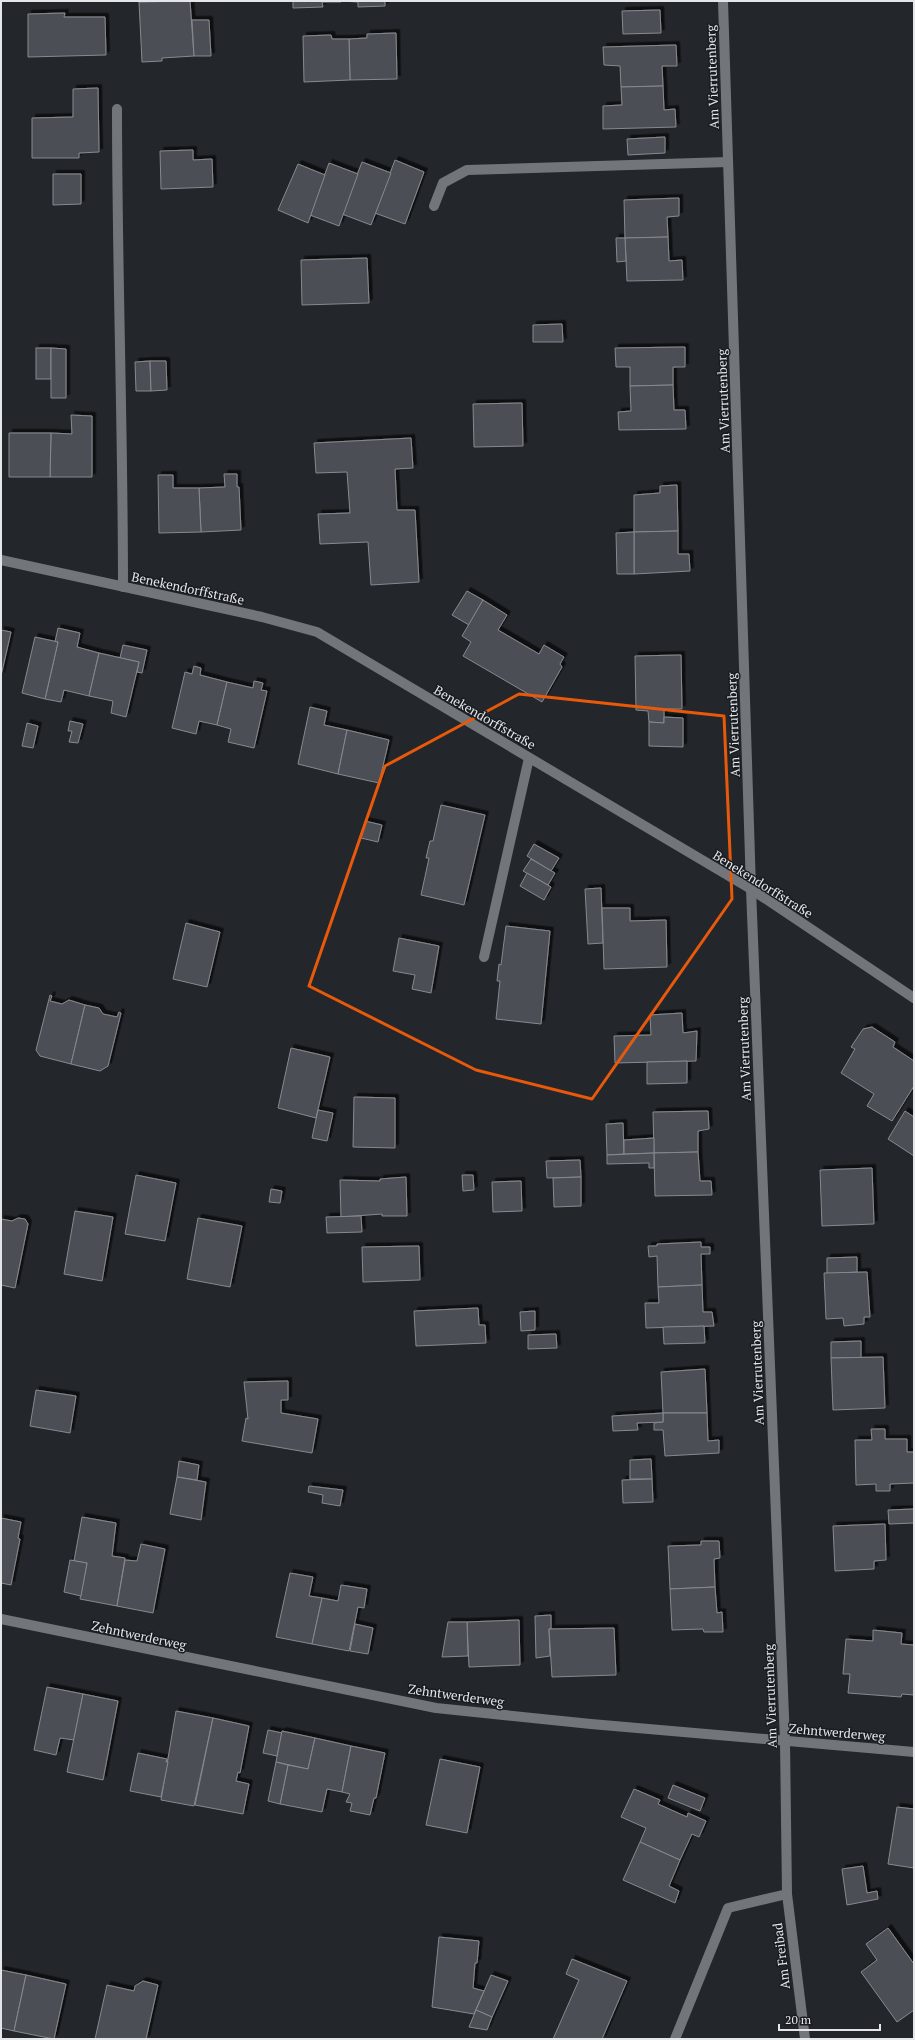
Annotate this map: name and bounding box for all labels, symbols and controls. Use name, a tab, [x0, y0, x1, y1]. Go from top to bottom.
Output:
street label: Am Vierrutenberg	[701, 24, 723, 129]
street label: Am Vierrutenberg	[712, 348, 734, 453]
street label: Benekendorffstraße	[130, 567, 246, 609]
street label: Am Vierrutenberg	[722, 672, 744, 777]
street label: Benekendorffstraße	[431, 681, 539, 753]
street label: Benekendorffstraße	[710, 846, 816, 922]
street label: Am Vierrutenberg	[733, 996, 755, 1101]
street label: Am Vierrutenberg	[746, 1320, 768, 1425]
street label: Zehntwerderweg	[90, 1616, 188, 1654]
street label: Am Vierrutenberg	[759, 1643, 781, 1748]
street label: Zehntwerderweg	[407, 1679, 505, 1711]
street label: Zehntwerderweg	[788, 1719, 886, 1745]
street label: Am Freibad	[768, 1922, 794, 1990]
scale bar	[779, 2006, 880, 2032]
text: 20 m	[785, 2012, 812, 2027]

